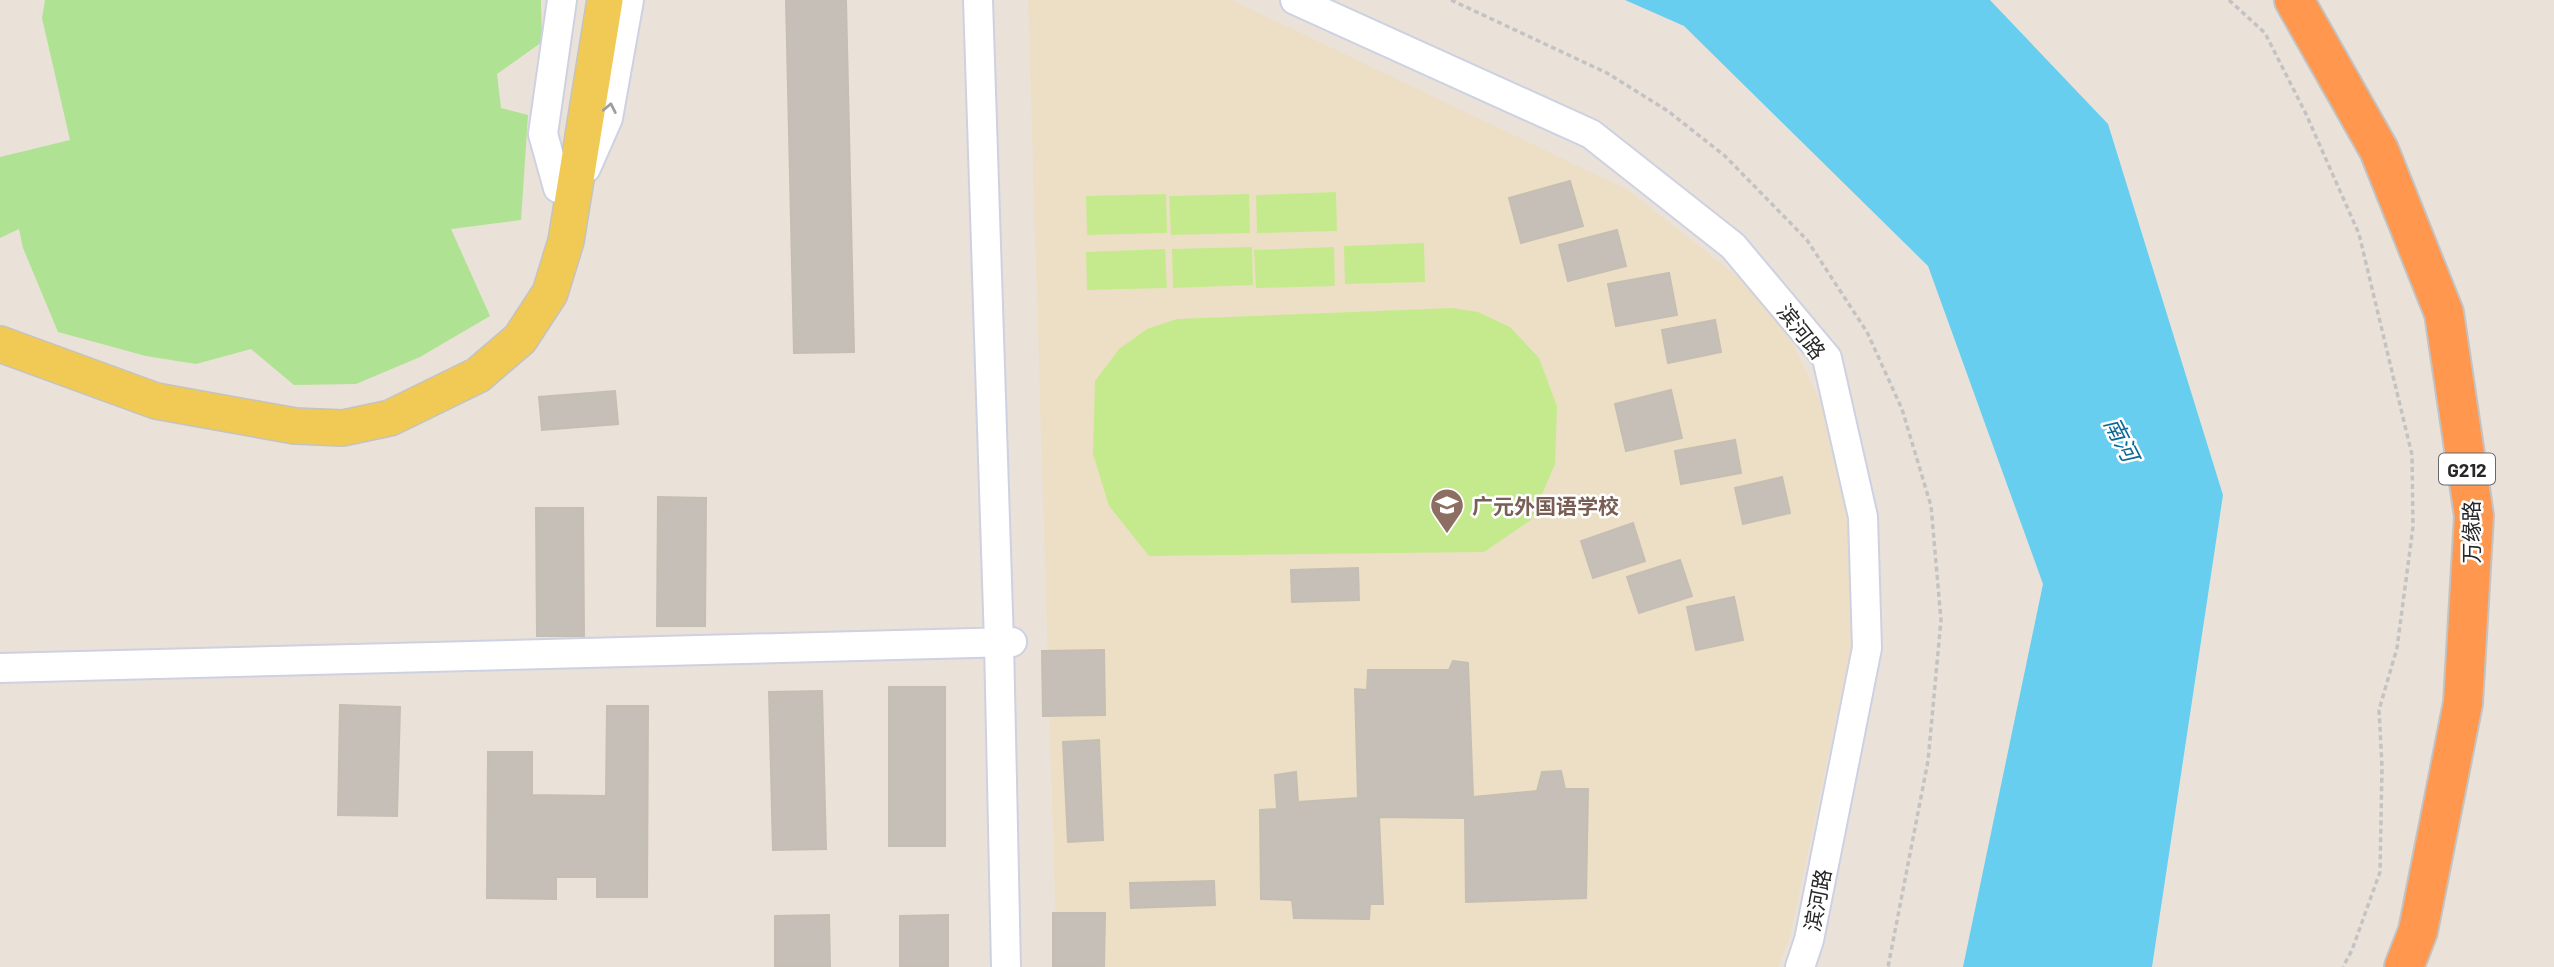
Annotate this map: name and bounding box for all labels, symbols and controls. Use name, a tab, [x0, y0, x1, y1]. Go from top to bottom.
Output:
one-way arrow	[601, 102, 616, 114]
street label: 滨河路	[1773, 298, 1831, 364]
water label: 南河	[2099, 412, 2147, 469]
road number: G212	[2439, 454, 2495, 484]
school or university icon: 广元外国语学校	[1428, 486, 1466, 535]
place label: 广元外国语学校	[1472, 493, 1619, 518]
street label: 万缘路	[2458, 501, 2483, 564]
street label: 滨河路	[1799, 867, 1835, 933]

